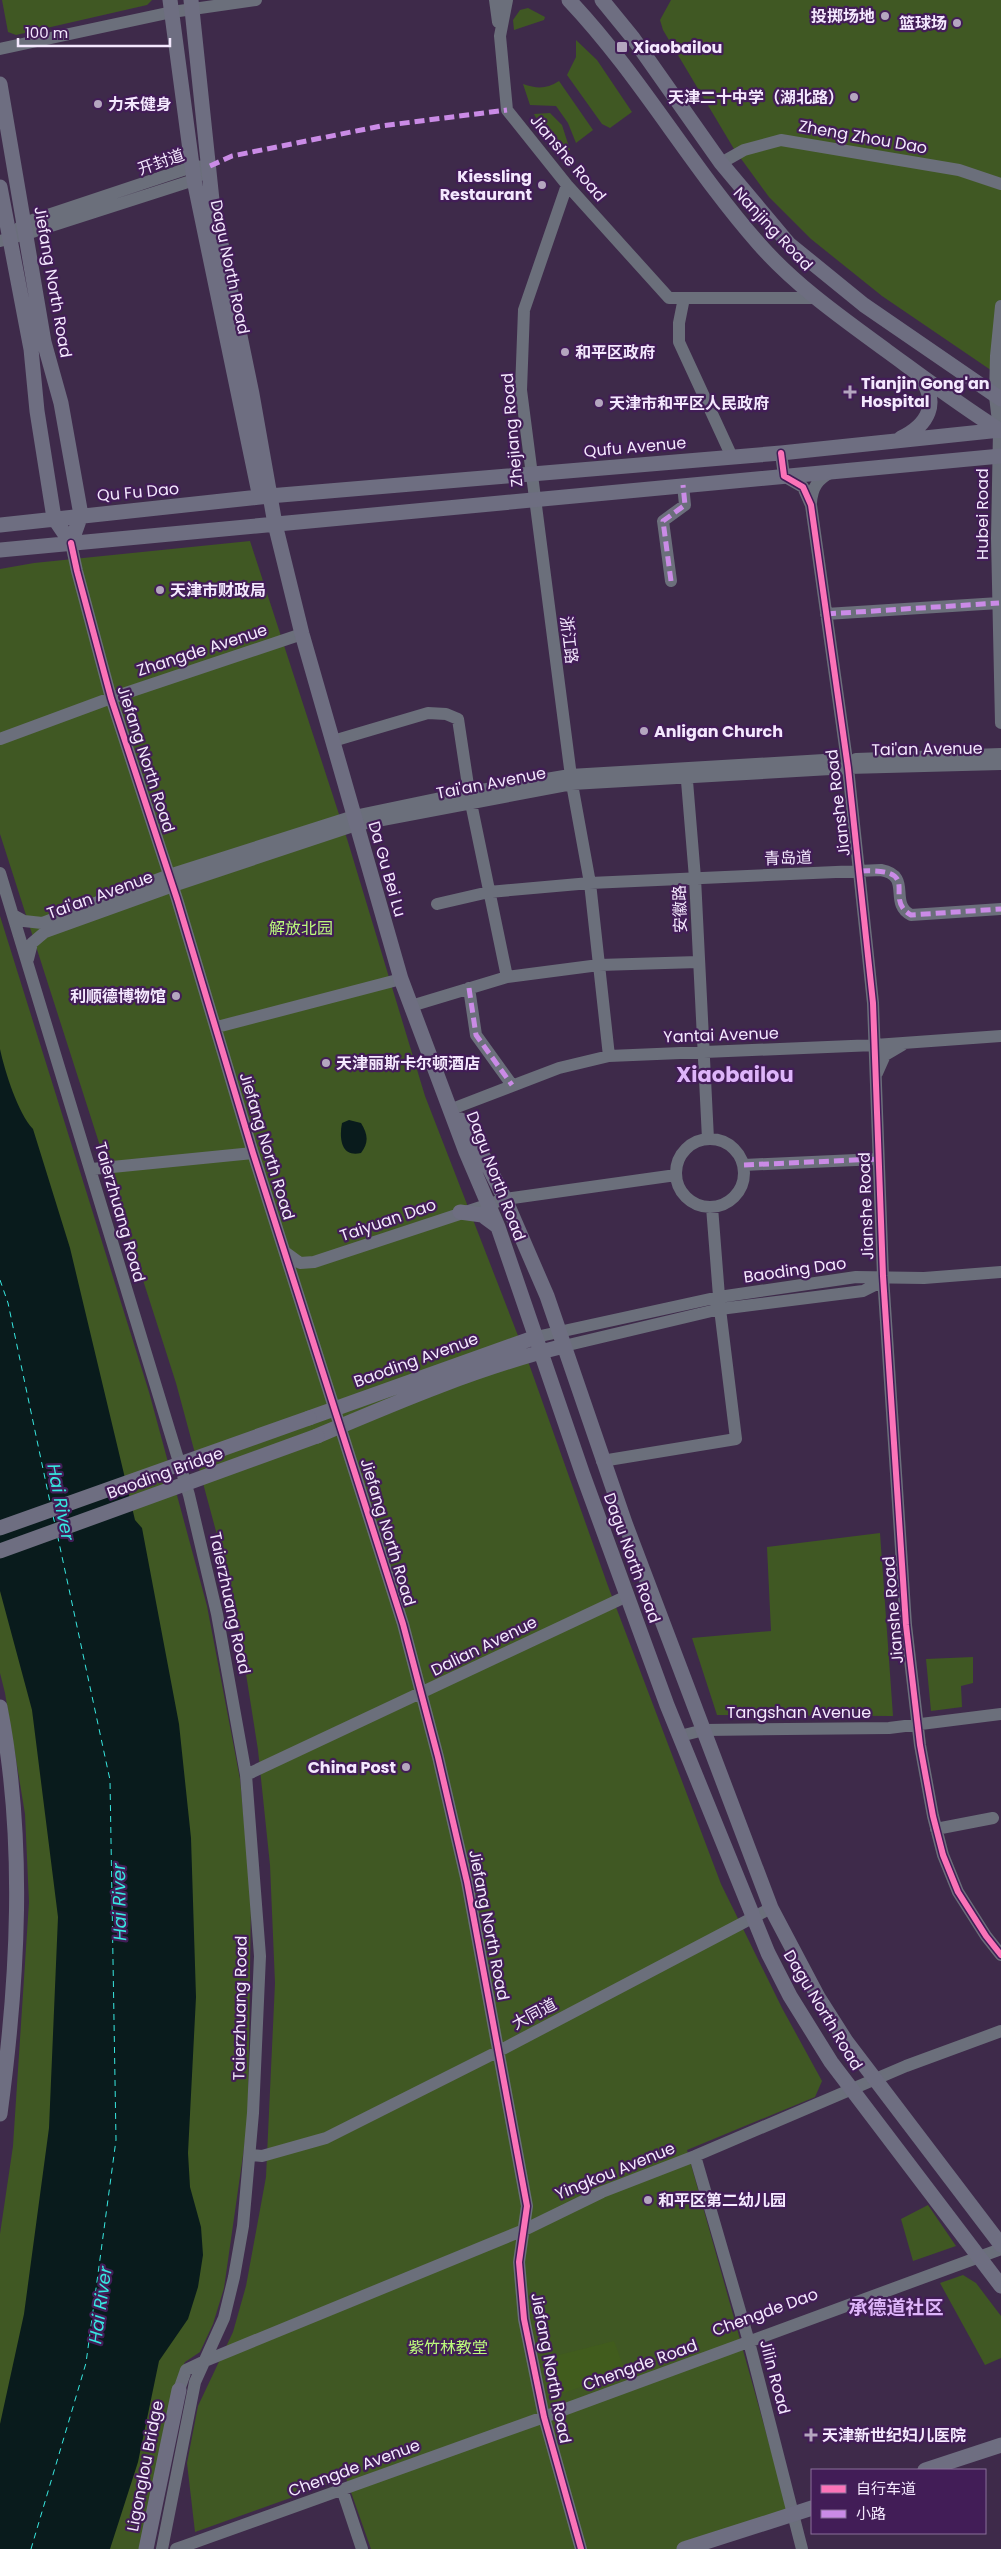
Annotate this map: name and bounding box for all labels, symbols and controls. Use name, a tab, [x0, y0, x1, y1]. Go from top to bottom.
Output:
place label: 投掷场地	[811, 5, 875, 28]
marker: 投掷场地	[879, 10, 891, 22]
place label: 篮球场	[899, 12, 947, 35]
scale bar	[18, 15, 170, 47]
marker: 篮球场	[951, 17, 963, 29]
text: 100 m	[25, 22, 68, 43]
place label: Xiaobailou	[633, 36, 722, 59]
marker: Xiaobailou	[615, 40, 629, 54]
place label: 天津二十中学（湖北路）	[668, 86, 844, 109]
marker: 天津二十中学（湖北路）	[848, 91, 860, 103]
place label: 力禾健身	[108, 93, 172, 116]
marker: 力禾健身	[92, 98, 104, 110]
street label: Jianshe Road	[525, 109, 611, 207]
street label: Zheng Zhou Dao	[797, 114, 929, 160]
street label: 开封道	[135, 143, 187, 181]
place label: Kiessling Restaurant	[440, 165, 532, 206]
marker: Kiessling Restaurant	[536, 179, 548, 191]
street label: Nanjing Road	[728, 182, 818, 276]
street label: Dagu North Road	[205, 198, 255, 336]
street label: Jiefang North Road	[28, 205, 78, 359]
place label: 和平区政府	[575, 341, 655, 364]
marker: 和平区政府	[559, 346, 571, 358]
street label: Zhejiang Road	[496, 372, 528, 488]
place label: Tianjin Gong'an Hospital	[861, 372, 990, 413]
marker: Tianjin Gong'an Hospital	[843, 385, 857, 399]
place label: 天津市和平区人民政府	[609, 392, 769, 415]
marker: 天津市和平区人民政府	[593, 397, 605, 409]
street label: Qufu Avenue	[583, 431, 687, 463]
street label: Hubei Road	[971, 468, 994, 560]
street label: Qu Fu Dao	[96, 477, 180, 507]
place label: 天津市财政局	[170, 579, 266, 602]
marker: 天津市财政局	[154, 584, 166, 596]
street label: 浙江路	[555, 615, 583, 665]
street label: Zhangde Avenue	[134, 618, 270, 682]
street label: Jiefang North Road	[111, 683, 181, 835]
place label: Anligan Church	[654, 720, 783, 743]
marker: Anligan Church	[638, 725, 650, 737]
street label: Tai'an Avenue	[871, 737, 983, 761]
street label: Jianshe Road	[820, 748, 856, 858]
street label: Tai'an Avenue	[434, 761, 548, 805]
street label: Da Gu Bei Lu	[362, 819, 412, 919]
street label: 青岛道	[764, 846, 812, 870]
street label: Tai'an Avenue	[44, 865, 156, 925]
street label: 安徽路	[668, 885, 692, 933]
park label: 解放北园	[269, 917, 333, 940]
place label: 利顺德博物馆	[70, 985, 166, 1008]
marker: 利顺德博物馆	[170, 990, 182, 1002]
street label: Yantai Avenue	[663, 1021, 779, 1049]
place label: 天津丽斯卡尔顿酒店	[336, 1052, 480, 1075]
marker: 天津丽斯卡尔顿酒店	[320, 1057, 332, 1069]
district label: Xiaobailou	[676, 1060, 794, 1089]
street label: Jiefang North Road	[234, 1069, 300, 1223]
street label: Dagu North Road	[461, 1108, 531, 1244]
street label: Taierzhuang Road	[89, 1139, 151, 1285]
street label: Jianshe Road	[853, 1152, 879, 1260]
street label: Taiyuan Dao	[337, 1193, 439, 1247]
street label: Baoding Dao	[742, 1251, 848, 1289]
street label: Baoding Avenue	[351, 1327, 482, 1393]
street label: Baoding Bridge	[104, 1441, 226, 1505]
street label: Jiefang North Road	[355, 1455, 421, 1609]
water label: Hai River	[41, 1461, 81, 1544]
street label: Dagu North Road	[598, 1490, 666, 1626]
street label: Taierzhuang Road	[204, 1530, 256, 1676]
street label: Jianshe Road	[877, 1555, 909, 1665]
street label: Dalian Avenue	[427, 1610, 541, 1682]
street label: Tangshan Avenue	[727, 1701, 871, 1724]
place label: China Post	[308, 1756, 396, 1779]
marker: China Post	[400, 1761, 412, 1773]
street label: Jiefang North Road	[463, 1848, 515, 2002]
water label: Hai River	[106, 1862, 132, 1941]
street label: Taierzhuang Road	[227, 1935, 253, 2081]
street label: Dagu North Road	[778, 1945, 868, 2075]
street label: 大同道	[507, 1993, 561, 2035]
street label: Yingkou Avenue	[552, 2136, 678, 2206]
place label: 和平区第二幼儿园	[658, 2189, 786, 2212]
marker: 和平区第二幼儿园	[642, 2194, 654, 2206]
water label: Hai River	[82, 2263, 118, 2345]
street label: Chengde Dao	[709, 2282, 821, 2342]
street label: Jiefang North Road	[525, 2291, 577, 2445]
district label: 承德道社区	[848, 2294, 944, 2321]
street label: Chengde Road	[580, 2334, 700, 2396]
park label: 紫竹林教堂	[408, 2336, 488, 2359]
street label: Jilin Road	[754, 2337, 796, 2417]
street label: Ligonglou Bridge	[121, 2398, 169, 2533]
place label: 天津新世纪妇儿医院	[822, 2424, 966, 2447]
marker: 天津新世纪妇儿医院	[804, 2428, 818, 2442]
street label: Chengde Avenue	[285, 2433, 423, 2503]
legend	[811, 2469, 986, 2534]
text: 自行车道	[856, 2478, 916, 2499]
text: 小路	[856, 2503, 886, 2524]

